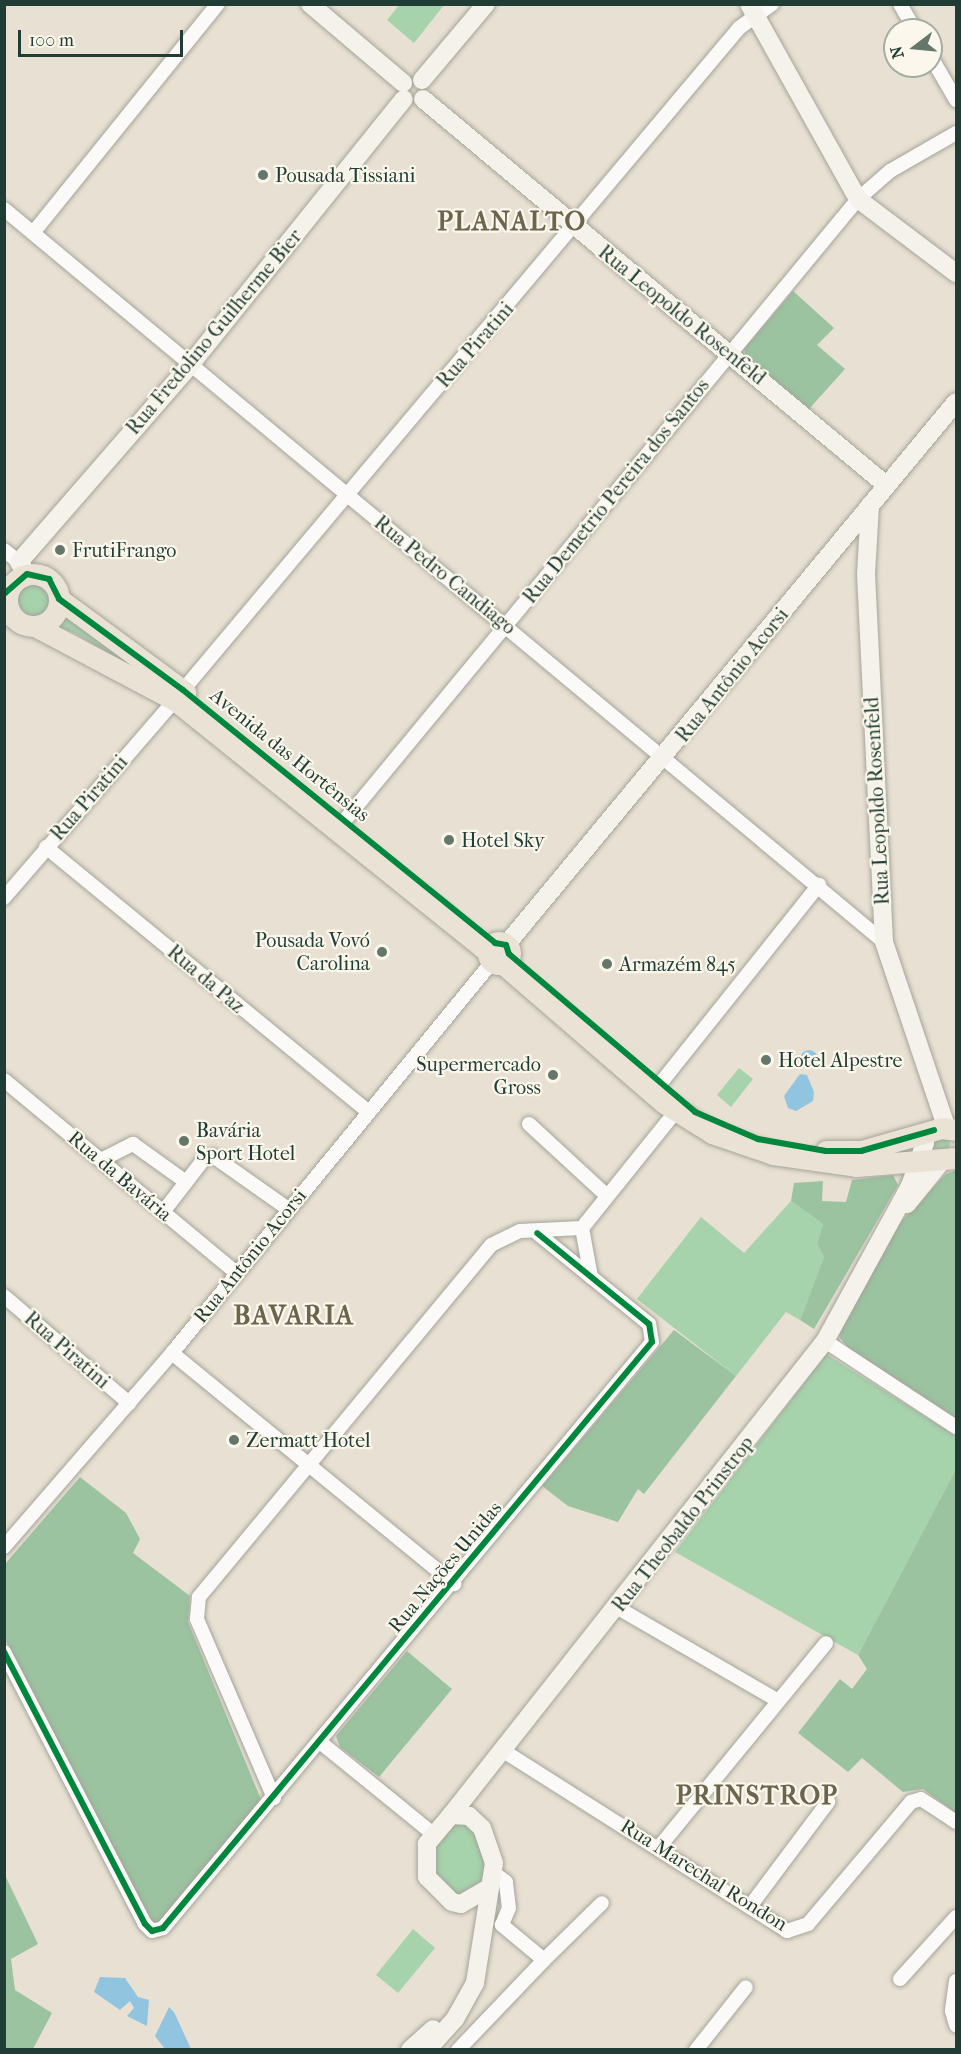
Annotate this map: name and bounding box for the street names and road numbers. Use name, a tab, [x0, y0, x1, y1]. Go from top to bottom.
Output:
street label: Rua Fredolino Guilherme Bier	[121, 224, 307, 440]
street label: Rua Leopoldo Rosenfeld	[593, 240, 771, 390]
street label: Rua Piratini	[431, 297, 519, 393]
street label: Rua Demetrio Pereira dos Santos	[518, 374, 714, 608]
street label: Rua Pedro Candiago	[369, 511, 521, 639]
street label: Rua Antônio Acorsi	[670, 603, 794, 747]
street label: Avenida das Hortênsias	[205, 683, 375, 827]
street label: Rua Leopoldo Rosenfeld	[860, 696, 894, 906]
street label: Rua Piratini	[45, 750, 133, 846]
street label: Rua da Paz	[162, 940, 250, 1018]
street label: Rua da Bavária	[63, 1126, 177, 1226]
street label: Rua Antônio Acorsi	[188, 1184, 312, 1328]
street label: Rua Piratini	[19, 1306, 115, 1394]
street label: Rua Theobaldo Prinstrop	[607, 1431, 759, 1617]
street label: Rua Nações Unidas	[383, 1496, 507, 1638]
street label: Rua Marechal Rondon	[616, 1814, 792, 1936]

